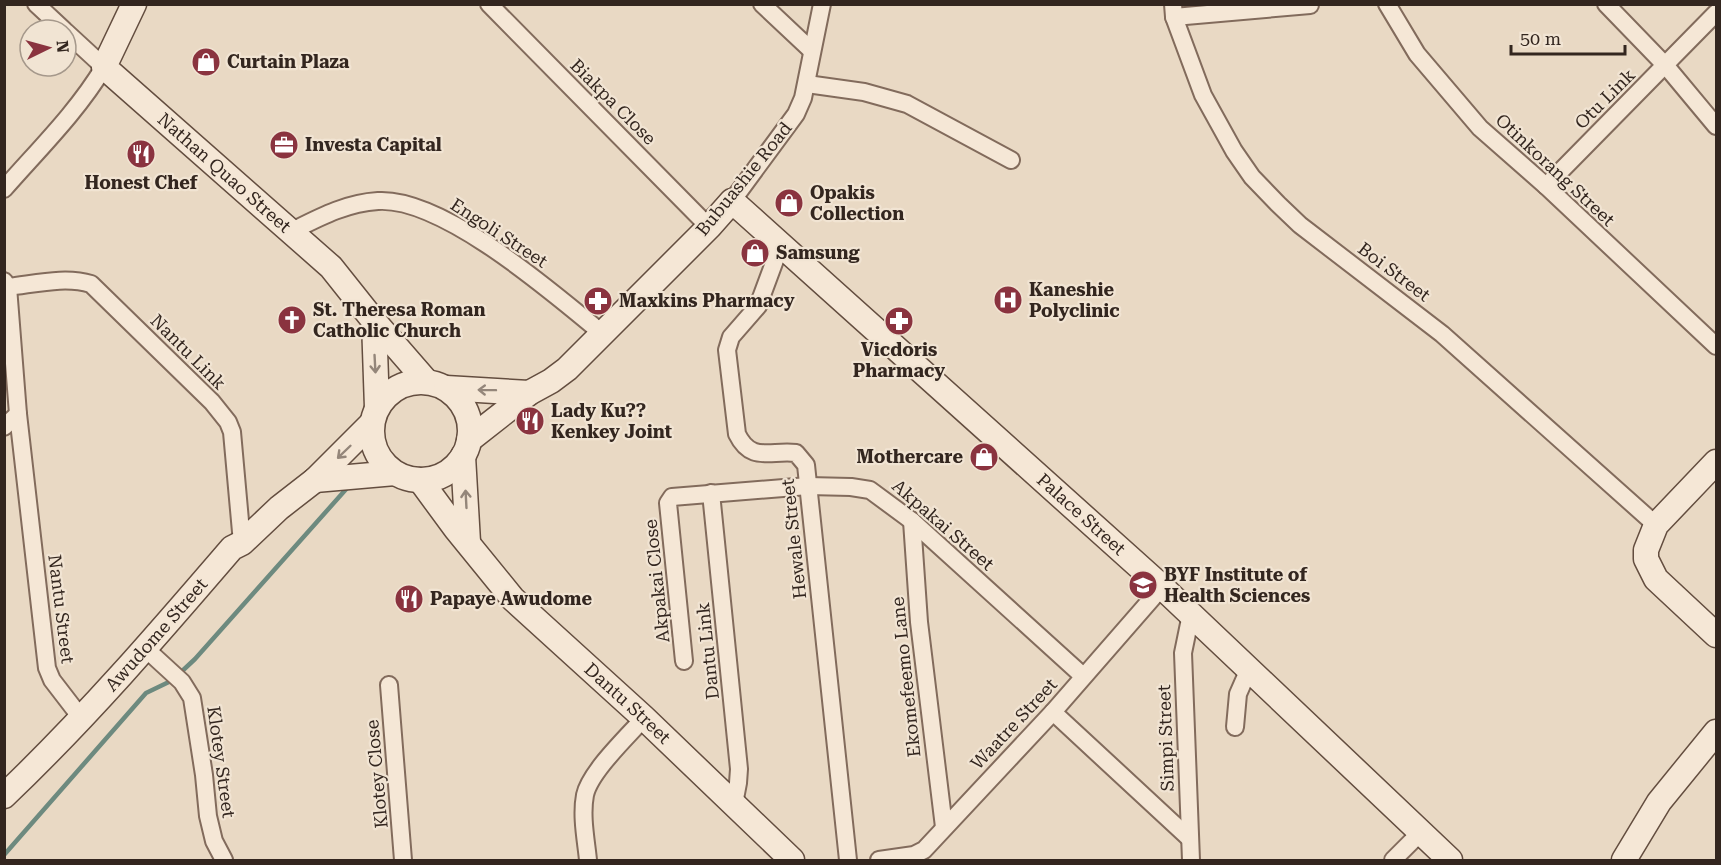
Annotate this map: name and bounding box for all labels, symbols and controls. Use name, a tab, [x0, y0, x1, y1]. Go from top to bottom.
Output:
north arrow	[18, 18, 78, 78]
scale bar	[1511, 18, 1625, 56]
text: 50 m	[1520, 28, 1561, 49]
text: N	[52, 40, 72, 54]
shop icon: Curtain Plaza	[190, 46, 222, 78]
place label: Curtain Plaza	[227, 51, 350, 72]
street label: Biakpa Close	[566, 54, 661, 149]
street label: Otu Link	[1570, 64, 1639, 133]
street label: Nathan Quao Street	[154, 108, 296, 237]
street label: Otinkorang Street	[1491, 109, 1619, 230]
street label: Bubuashie Road	[691, 117, 796, 240]
office icon: Investa Capital	[268, 129, 300, 161]
place label: Investa Capital	[305, 134, 442, 155]
restaurant icon: Honest Chef	[125, 138, 157, 170]
place label: Honest Chef	[84, 172, 199, 193]
place label: Opakis Collection	[810, 182, 904, 224]
shop icon: Opakis Collection	[773, 187, 805, 219]
street label: Engoli Street	[447, 193, 552, 272]
shop icon: Samsung	[739, 237, 771, 269]
street label: Boi Street	[1354, 238, 1435, 306]
place label: Samsung	[776, 242, 860, 263]
place label: Kaneshie Polyclinic	[1029, 279, 1120, 321]
hospital icon: Kaneshie Polyclinic	[992, 284, 1024, 316]
pharmacy icon: Maxkins Pharmacy	[582, 285, 614, 317]
place label: Maxkins Pharmacy	[619, 290, 795, 311]
place label: St. Theresa Roman Catholic Church	[313, 299, 485, 341]
church icon: St. Theresa Roman Catholic Church	[276, 304, 308, 336]
pharmacy icon: Vicdoris Pharmacy	[883, 305, 915, 337]
street label: Nantu Link	[146, 310, 230, 394]
place label: Vicdoris Pharmacy	[853, 339, 945, 381]
one-way arrow	[370, 354, 381, 374]
one-way arrow	[478, 384, 498, 396]
place label: Lady Ku?? Kenkey Joint	[551, 400, 672, 442]
restaurant icon: Lady Ku?? Kenkey Joint	[514, 405, 546, 437]
shop icon: Mothercare	[968, 441, 1000, 473]
one-way arrow	[337, 444, 352, 459]
place label: Mothercare	[857, 446, 963, 467]
street label: Palace Street	[1033, 469, 1130, 560]
street label: Akpakai Street	[888, 475, 999, 575]
street label: Hewale Street	[777, 478, 810, 600]
one-way arrow	[461, 490, 472, 510]
street label: Akpakai Close	[640, 518, 673, 644]
street label: Nantu Street	[44, 553, 79, 665]
place label: BYF Institute of Health Sciences	[1164, 564, 1310, 606]
school or university icon: BYF Institute of Health Sciences	[1127, 569, 1159, 601]
street label: Awudome Street	[101, 573, 212, 695]
restaurant icon: Papaye Awudome	[393, 583, 425, 615]
place label: Papaye Awudome	[430, 588, 592, 609]
street label: Ekomefeemo Lane	[887, 596, 924, 758]
street label: Dantu Link	[692, 602, 723, 701]
street label: Dantu Street	[580, 658, 675, 748]
street label: Waatre Street	[966, 674, 1061, 773]
street label: Simpi Street	[1153, 684, 1178, 792]
street label: Klotey Street	[203, 705, 240, 820]
street label: Klotey Close	[361, 719, 392, 829]

